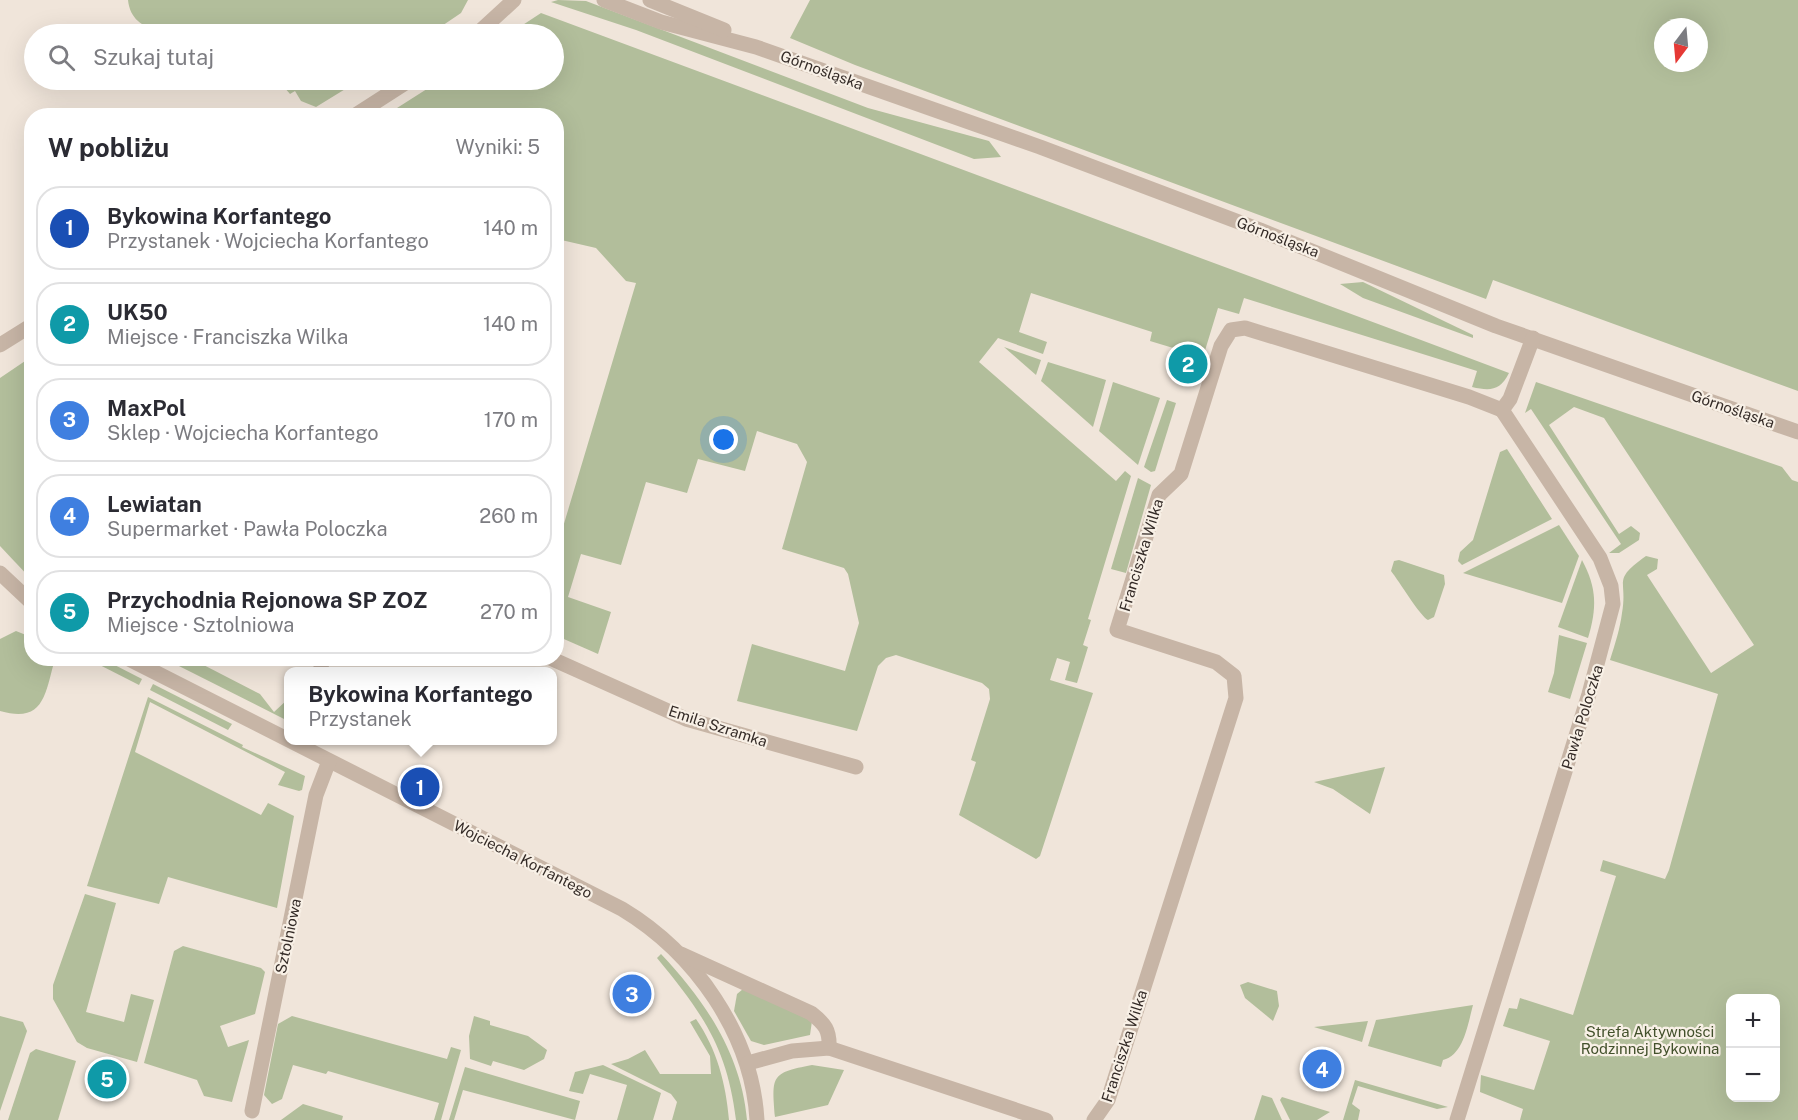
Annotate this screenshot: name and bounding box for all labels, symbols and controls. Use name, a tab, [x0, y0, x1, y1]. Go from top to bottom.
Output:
north arrow	[1654, 18, 1708, 72]
search box	[24, 24, 564, 90]
icon: search	[45, 41, 78, 74]
text: Szukaj tutaj	[93, 44, 214, 70]
street label: Górnośląska	[778, 47, 866, 93]
text: W pobliżu	[48, 132, 169, 163]
text: Wyniki: 5	[455, 135, 540, 159]
text: Bykowina Korfantego	[107, 203, 331, 229]
street label: Górnośląska	[1234, 214, 1322, 260]
text: 1	[65, 216, 74, 240]
text: 140 m	[483, 216, 538, 240]
text: Przystanek · Wojciecha Korfantego	[107, 229, 429, 253]
text: UK50	[107, 299, 168, 325]
text: 2	[63, 312, 76, 336]
text: 140 m	[483, 312, 538, 336]
text: Miejsce · Franciszka Wilka	[107, 325, 348, 349]
pin: 2	[1168, 342, 1208, 386]
street label: Górnośląska	[1689, 387, 1777, 431]
text: MaxPol	[107, 395, 186, 421]
text: 3	[63, 408, 76, 432]
text: 170 m	[484, 408, 538, 432]
text: Sklep · Wojciecha Korfantego	[107, 421, 379, 445]
your location	[709, 425, 738, 454]
text: Lewiatan	[107, 491, 202, 517]
street label: Franciszka Wilka	[1116, 497, 1166, 613]
text: 4	[63, 504, 76, 528]
text: 260 m	[479, 504, 538, 528]
text: Supermarket · Pawła Poloczka	[107, 517, 387, 541]
text: Przychodnia Rejonowa SP ZOZ	[107, 587, 427, 613]
text: 5	[63, 600, 76, 624]
text: 270 m	[480, 600, 538, 624]
text: Miejsce · Sztolniowa	[107, 613, 294, 637]
street label: Pawła Poloczka	[1558, 663, 1606, 771]
popup	[284, 667, 557, 745]
text: Bykowina Korfantego	[308, 681, 533, 707]
street label: Emila Szramka	[666, 702, 770, 750]
text: Przystanek	[308, 707, 412, 731]
pin: 1	[400, 764, 440, 810]
street label: Wojciecha Korfantego	[451, 817, 595, 901]
street label: Sztolniowa	[272, 897, 304, 975]
pin: 3	[612, 972, 652, 1016]
street label: Franciszka Wilka	[1098, 988, 1150, 1104]
map controls	[1726, 994, 1780, 1102]
button: +	[1726, 994, 1780, 1048]
park label: Strefa Aktywności Rodzinnej Bykowina	[1581, 1023, 1719, 1057]
pin: 4	[1302, 1046, 1342, 1092]
button: −	[1726, 1048, 1780, 1102]
pin: 5	[88, 1056, 126, 1102]

